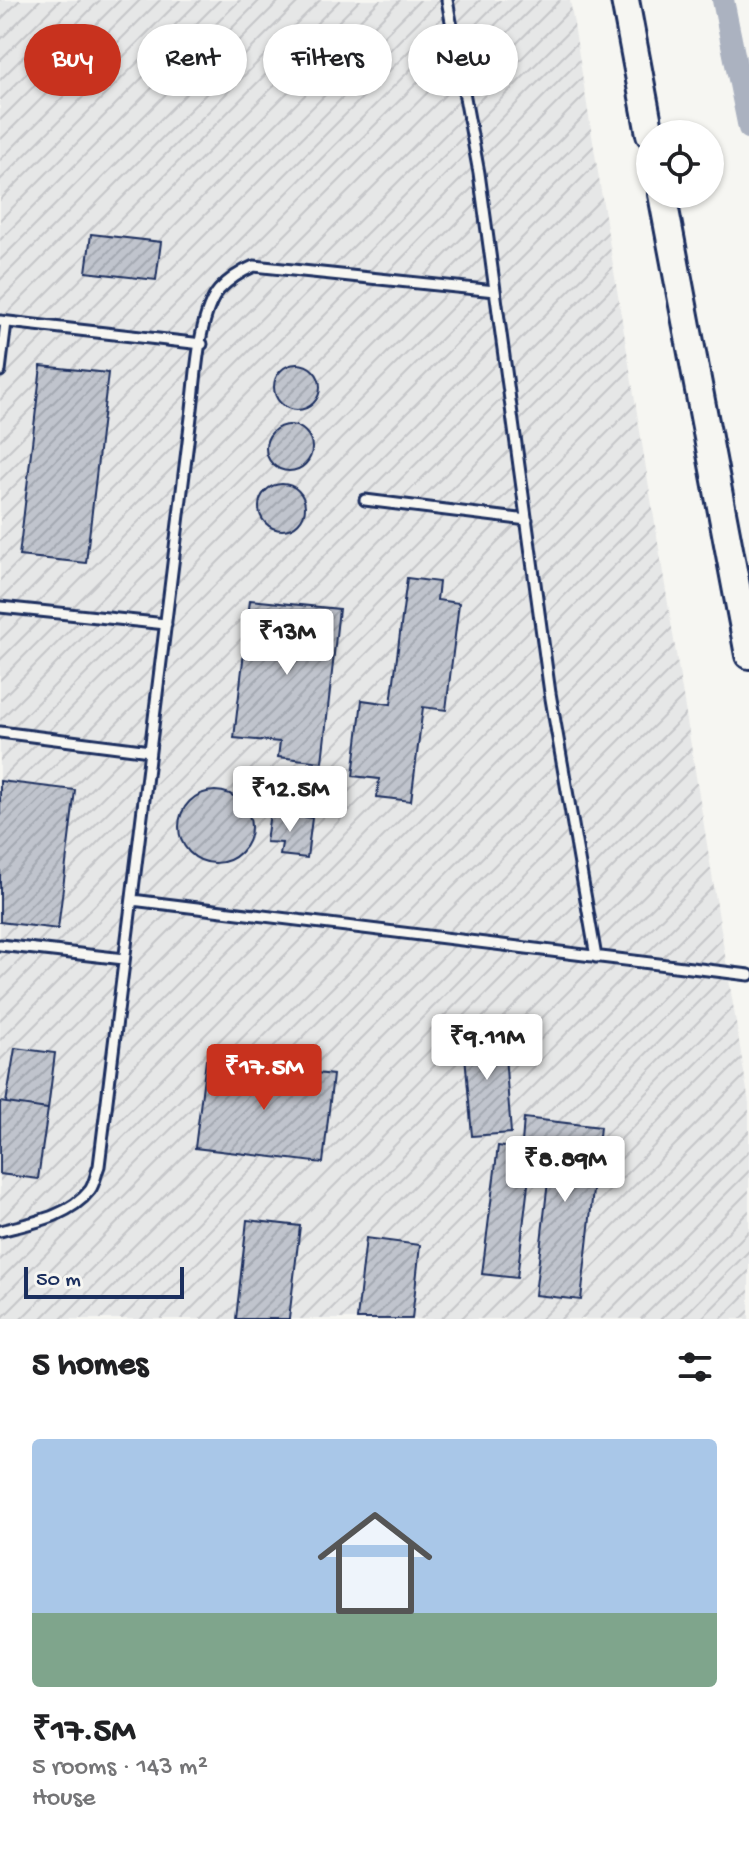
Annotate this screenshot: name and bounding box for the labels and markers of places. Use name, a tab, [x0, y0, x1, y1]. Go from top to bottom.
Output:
pin: ₹13M	[240, 609, 334, 677]
pin: ₹12.5M	[225, 766, 355, 834]
pin: ₹9.11M	[422, 1014, 552, 1082]
pin: ₹17.5M	[199, 1044, 329, 1112]
pin: ₹8.89M	[500, 1136, 630, 1204]

